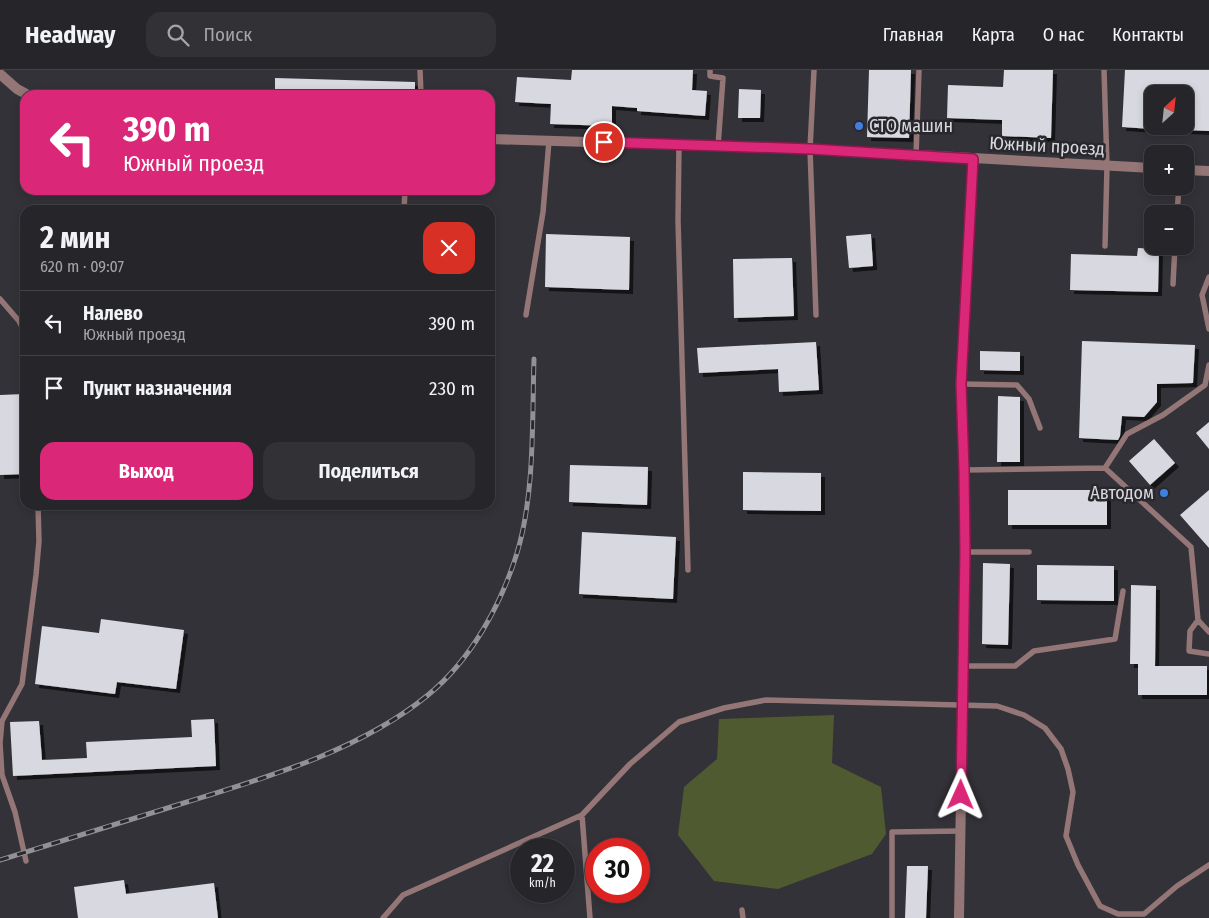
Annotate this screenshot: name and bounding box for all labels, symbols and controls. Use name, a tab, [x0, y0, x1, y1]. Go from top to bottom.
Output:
search box	[146, 12, 496, 57]
text: Headway	[25, 21, 116, 49]
icon: search	[164, 21, 192, 49]
text: Поиск	[204, 23, 252, 46]
text: Главная	[883, 24, 944, 46]
text: Карта	[972, 24, 1015, 46]
text: О нас	[1043, 24, 1084, 46]
text: Контакты	[1112, 24, 1184, 46]
north arrow	[1144, 85, 1194, 135]
map controls	[1144, 85, 1194, 255]
text: 390 m	[123, 108, 210, 150]
icon: left	[40, 110, 105, 175]
place label: СТО машин	[869, 115, 953, 137]
marker: СТО машин	[853, 120, 865, 132]
pin	[583, 121, 625, 163]
icon: arrive	[590, 128, 618, 156]
street label: Южный проезд	[989, 132, 1105, 160]
button: +	[1144, 145, 1194, 195]
text: Южный проезд	[123, 150, 264, 177]
button: −	[1144, 205, 1194, 255]
text: 2 мин	[40, 220, 111, 256]
button: close	[423, 222, 475, 274]
text: 620 m · 09:07	[40, 257, 124, 276]
text: Налево	[83, 302, 143, 325]
icon: left	[40, 309, 68, 337]
text: 390 m	[428, 312, 475, 335]
text: Южный проезд	[83, 325, 186, 344]
icon: arrive	[40, 374, 68, 402]
text: Пункт назначения	[83, 377, 232, 400]
text: 230 m	[429, 377, 475, 400]
button: Выход	[40, 442, 253, 500]
button: Поделиться	[263, 442, 475, 500]
place label: Автодом	[1090, 482, 1154, 504]
marker: Автодом	[1158, 487, 1170, 499]
position arrow	[934, 768, 986, 820]
speed limit sign: 30	[585, 838, 650, 903]
text: 22	[531, 849, 554, 879]
text: km/h	[529, 876, 556, 890]

